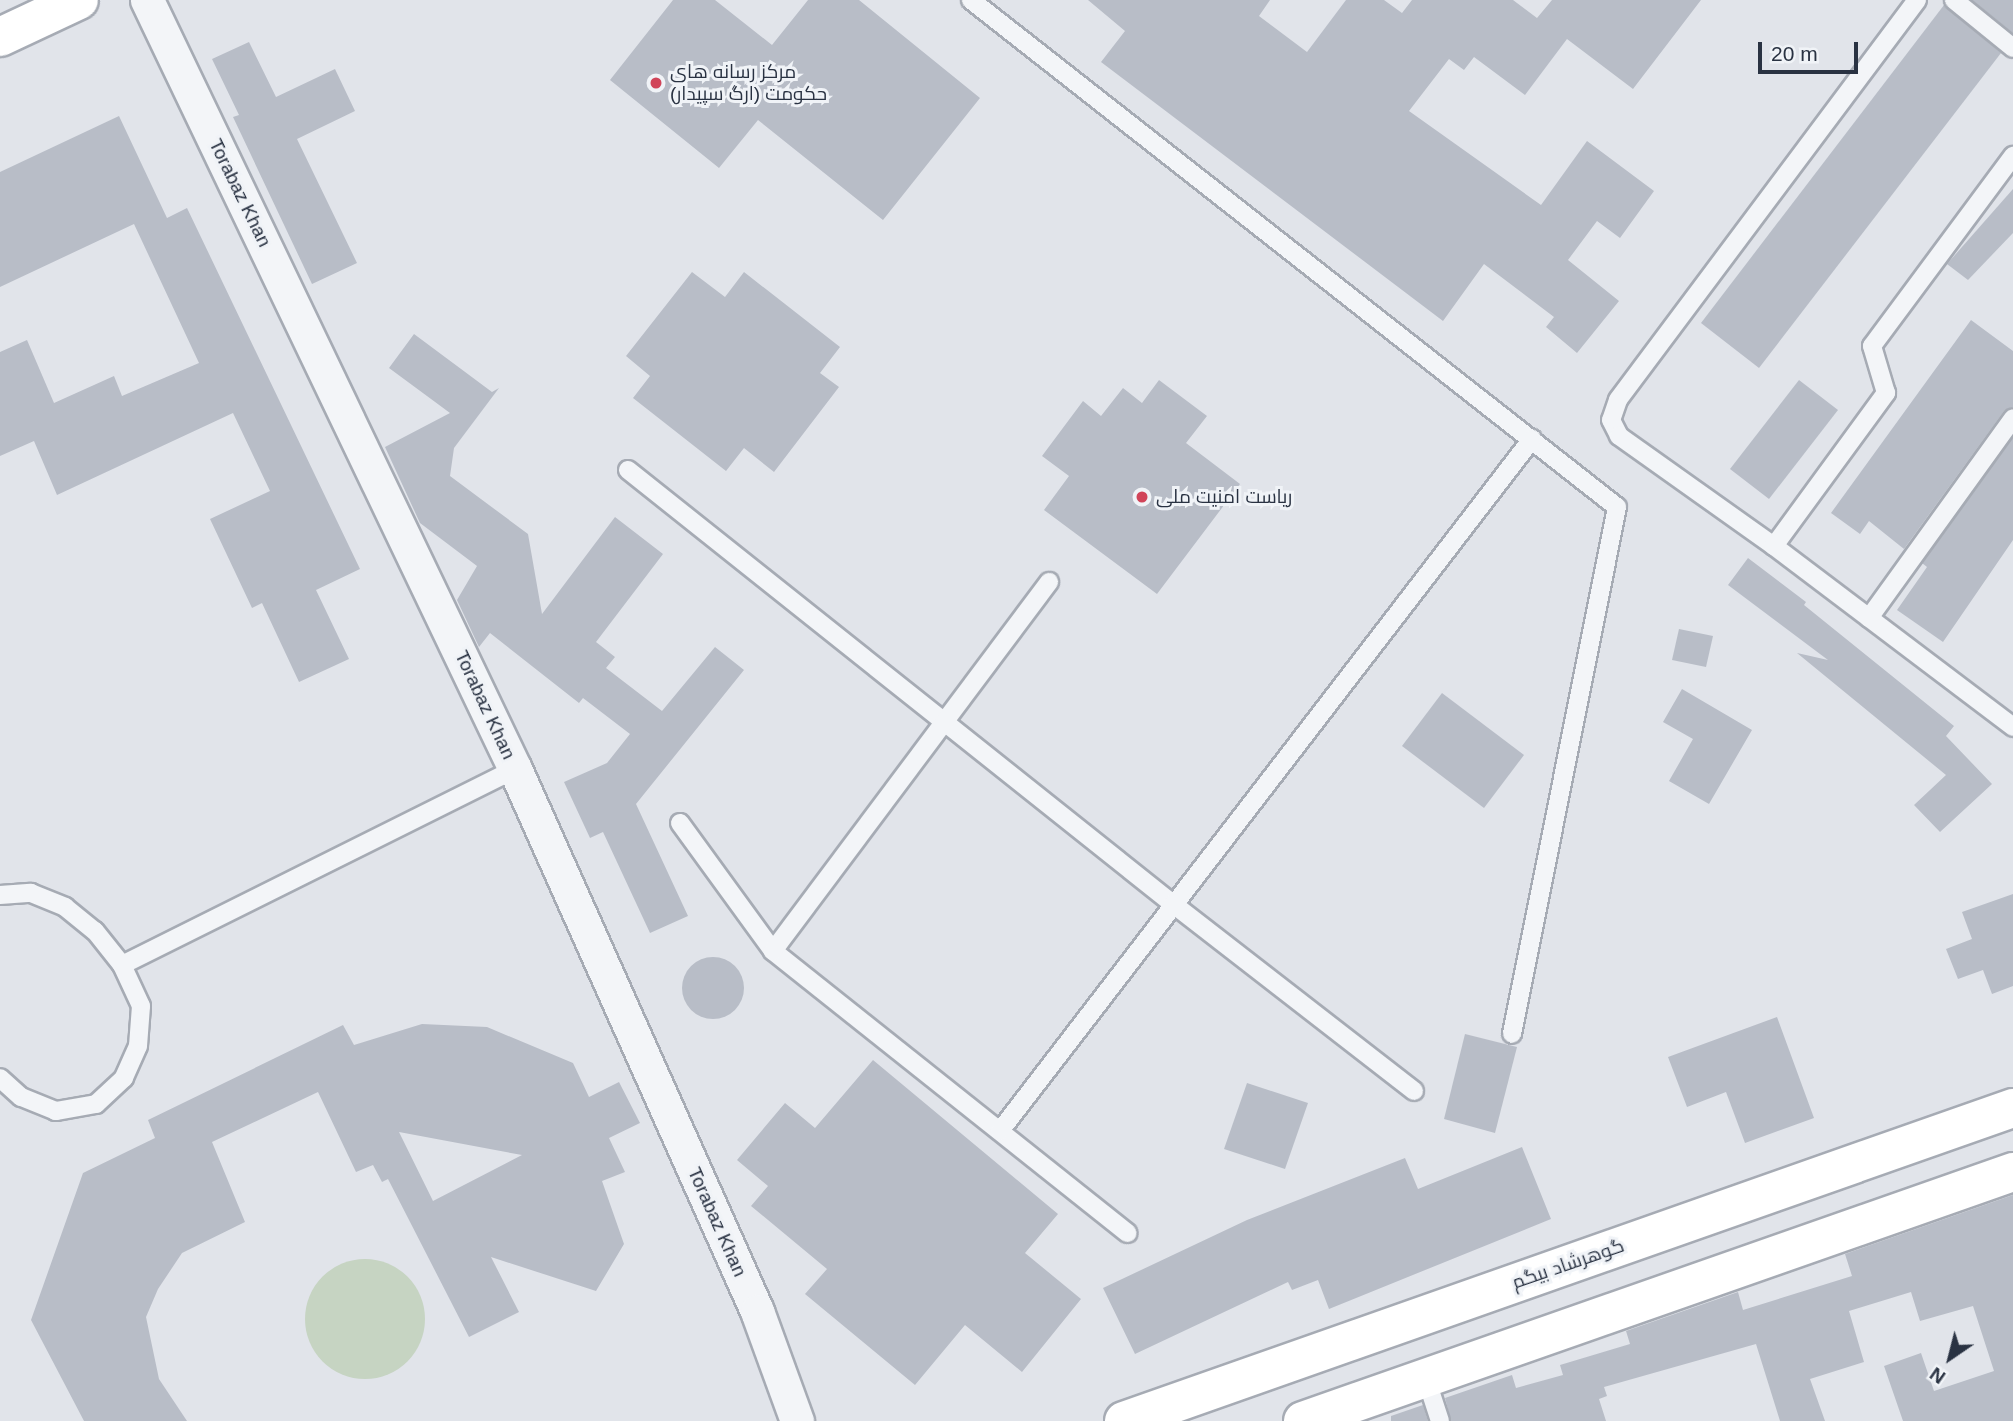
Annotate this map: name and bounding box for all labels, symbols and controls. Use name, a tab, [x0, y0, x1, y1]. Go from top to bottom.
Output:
scale bar	[1761, 28, 1861, 72]
text: 20 m	[1771, 42, 1818, 65]
place label: مرکز رسانه های حکومت (ارگ سپیدار)	[670, 61, 827, 105]
marker: مرکز رسانه های حکومت (ارگ سپیدار)	[648, 75, 664, 91]
street label: Torabaz Khan	[204, 135, 276, 251]
place label: ریاست امنیت ملی	[1156, 486, 1292, 508]
marker: ریاست امنیت ملی	[1134, 489, 1150, 505]
street label: Torabaz Khan	[450, 647, 520, 763]
street label: Torabaz Khan	[683, 1164, 751, 1280]
street label: گوهرشاد بیگم	[1509, 1234, 1627, 1294]
north arrow	[1915, 1323, 1985, 1393]
text: N	[1926, 1363, 1949, 1388]

